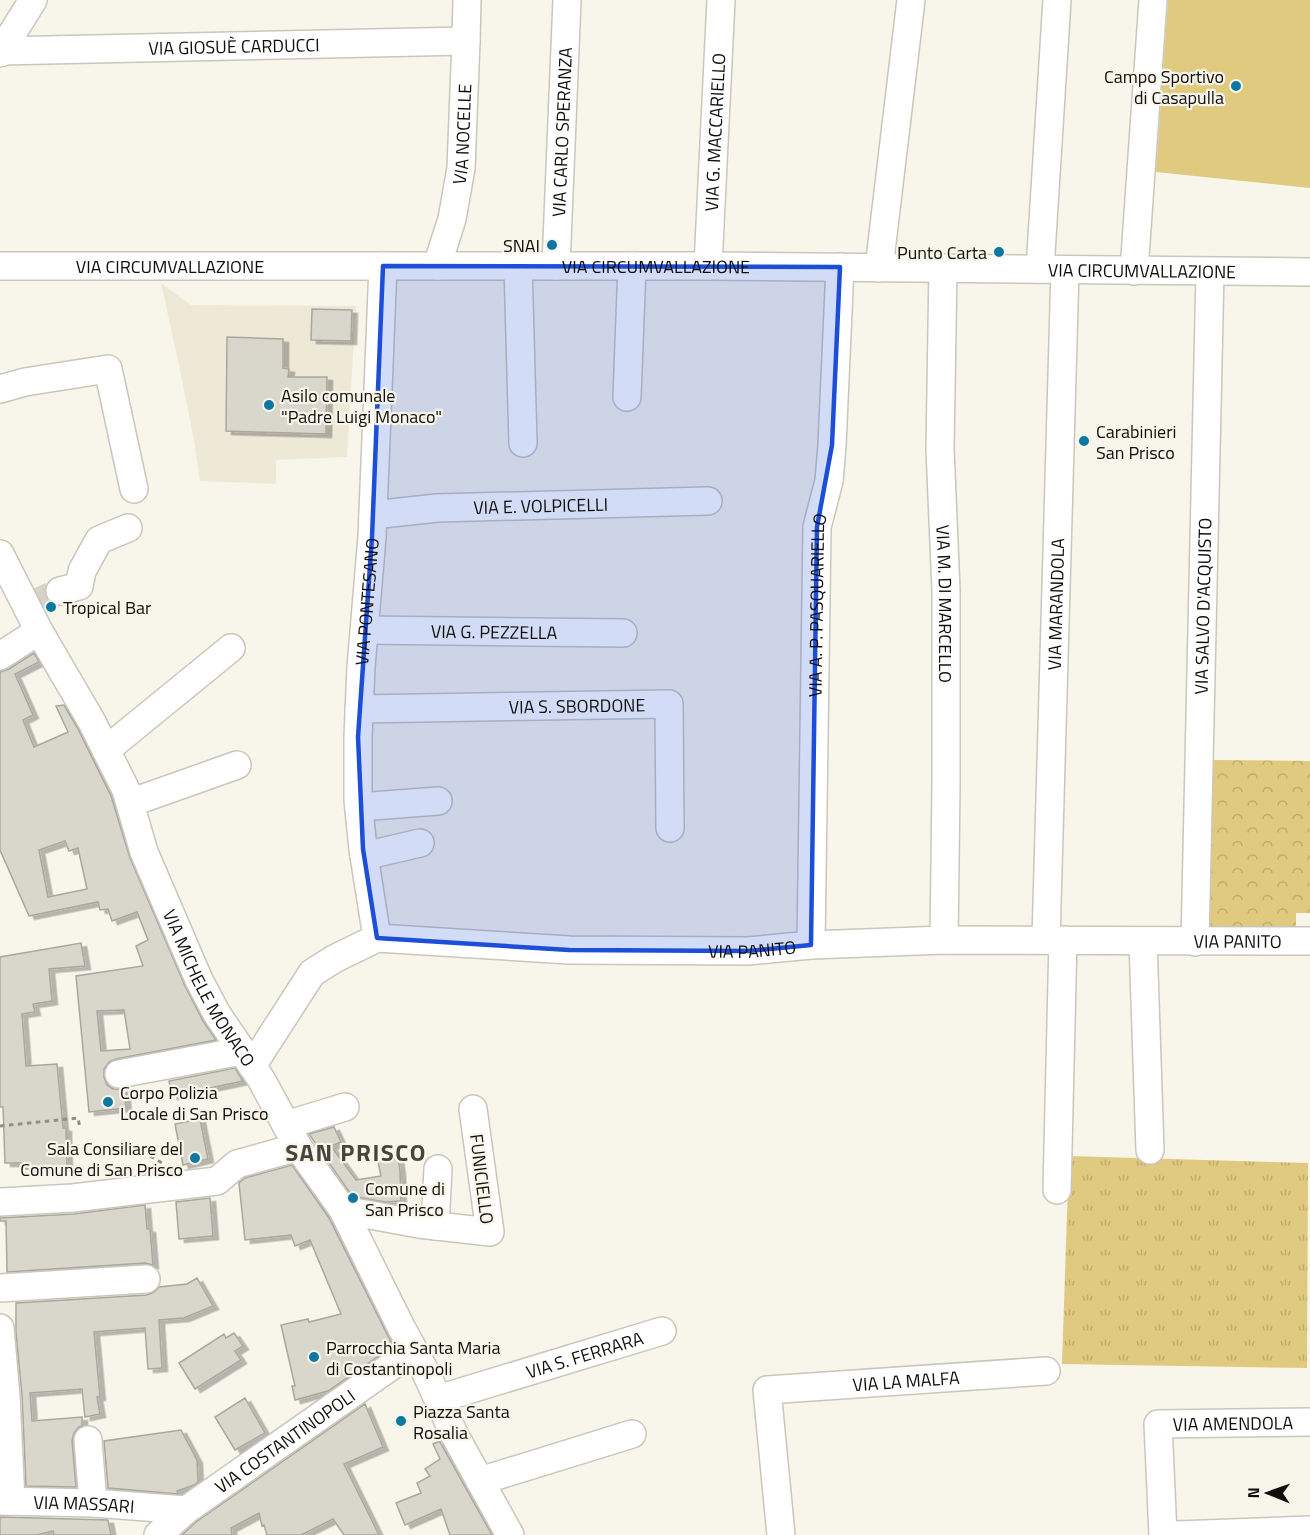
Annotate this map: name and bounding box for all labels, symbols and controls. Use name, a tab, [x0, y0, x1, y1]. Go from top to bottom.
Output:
street label: VIA GIOSUÈ CARDUCCI	[148, 31, 320, 61]
street label: VIA CARLO SPERANZA	[545, 46, 579, 218]
street label: VIA G. MACCARIELLO	[697, 52, 732, 212]
place label: Campo Sportivo di Casapulla	[1104, 63, 1224, 111]
marker: Campo Sportivo di Casapulla	[1229, 79, 1243, 93]
street label: VIA NOCELLE	[445, 83, 478, 187]
place label: SNAI	[503, 232, 540, 259]
marker: SNAI	[545, 238, 559, 252]
place label: Punto Carta	[897, 239, 987, 266]
marker: Punto Carta	[992, 245, 1006, 259]
street label: VIA CIRCUMVALLAZIONE	[76, 253, 264, 280]
street label: VIA CIRCUMVALLAZIONE	[562, 253, 750, 280]
street label: VIA CIRCUMVALLAZIONE	[1048, 256, 1236, 285]
place label: Asilo comunale "Padre Luigi Monaco"	[281, 382, 442, 430]
marker: Asilo comunale "Padre Luigi Monaco"	[262, 398, 276, 412]
place label: Carabinieri San Prisco	[1096, 418, 1176, 466]
marker: Carabinieri San Prisco	[1077, 434, 1091, 448]
street label: VIA E. VOLPICELLI	[473, 490, 608, 521]
street label: VIA A. P. PASQUARIELLO	[801, 510, 834, 697]
street label: VIA SALVO D'ACQUISTO	[1187, 517, 1218, 695]
street label: VIA M. DI MARCELLO	[930, 524, 960, 683]
street label: VIA PONTESANO	[348, 537, 385, 667]
street label: VIA MARANDOLA	[1040, 537, 1071, 671]
place label: Tropical Bar	[63, 594, 151, 621]
marker: Tropical Bar	[44, 600, 58, 614]
street label: VIA G. PEZZELLA	[431, 617, 558, 646]
street label: VIA S. SBORDONE	[508, 691, 646, 720]
street label: VIA MICHELE MONACO	[157, 905, 262, 1072]
street label: VIA PANITO	[1194, 927, 1282, 954]
street label: VIA PANITO	[708, 933, 797, 965]
place label: Corpo Polizia Locale di San Prisco	[120, 1079, 268, 1127]
marker: Corpo Polizia Locale di San Prisco	[101, 1095, 115, 1109]
street label: FUNICIELLO	[463, 1132, 501, 1226]
district label: SAN PRISCO	[285, 1134, 427, 1170]
place label: Sala Consiliare del Comune di San Prisco	[20, 1135, 183, 1183]
marker: Sala Consiliare del Comune di San Prisco	[188, 1151, 202, 1165]
place label: Comune di San Prisco	[365, 1175, 445, 1223]
marker: Comune di San Prisco	[346, 1191, 360, 1205]
street label: VIA S. FERRARA	[523, 1324, 647, 1385]
place label: Parrocchia Santa Maria di Costantinopoli	[326, 1334, 501, 1382]
marker: Parrocchia Santa Maria di Costantinopoli	[307, 1350, 321, 1364]
street label: VIA LA MALFA	[852, 1363, 961, 1398]
street label: VIA COSTANTINOPOLI	[209, 1382, 360, 1500]
place label: Piazza Santa Rosalia	[413, 1398, 510, 1446]
street label: VIA AMENDOLA	[1172, 1409, 1294, 1437]
marker: Piazza Santa Rosalia	[394, 1414, 408, 1428]
north arrow	[1238, 1463, 1298, 1523]
text: N	[1241, 1487, 1265, 1498]
street label: VIA MASSARI	[33, 1488, 135, 1520]

